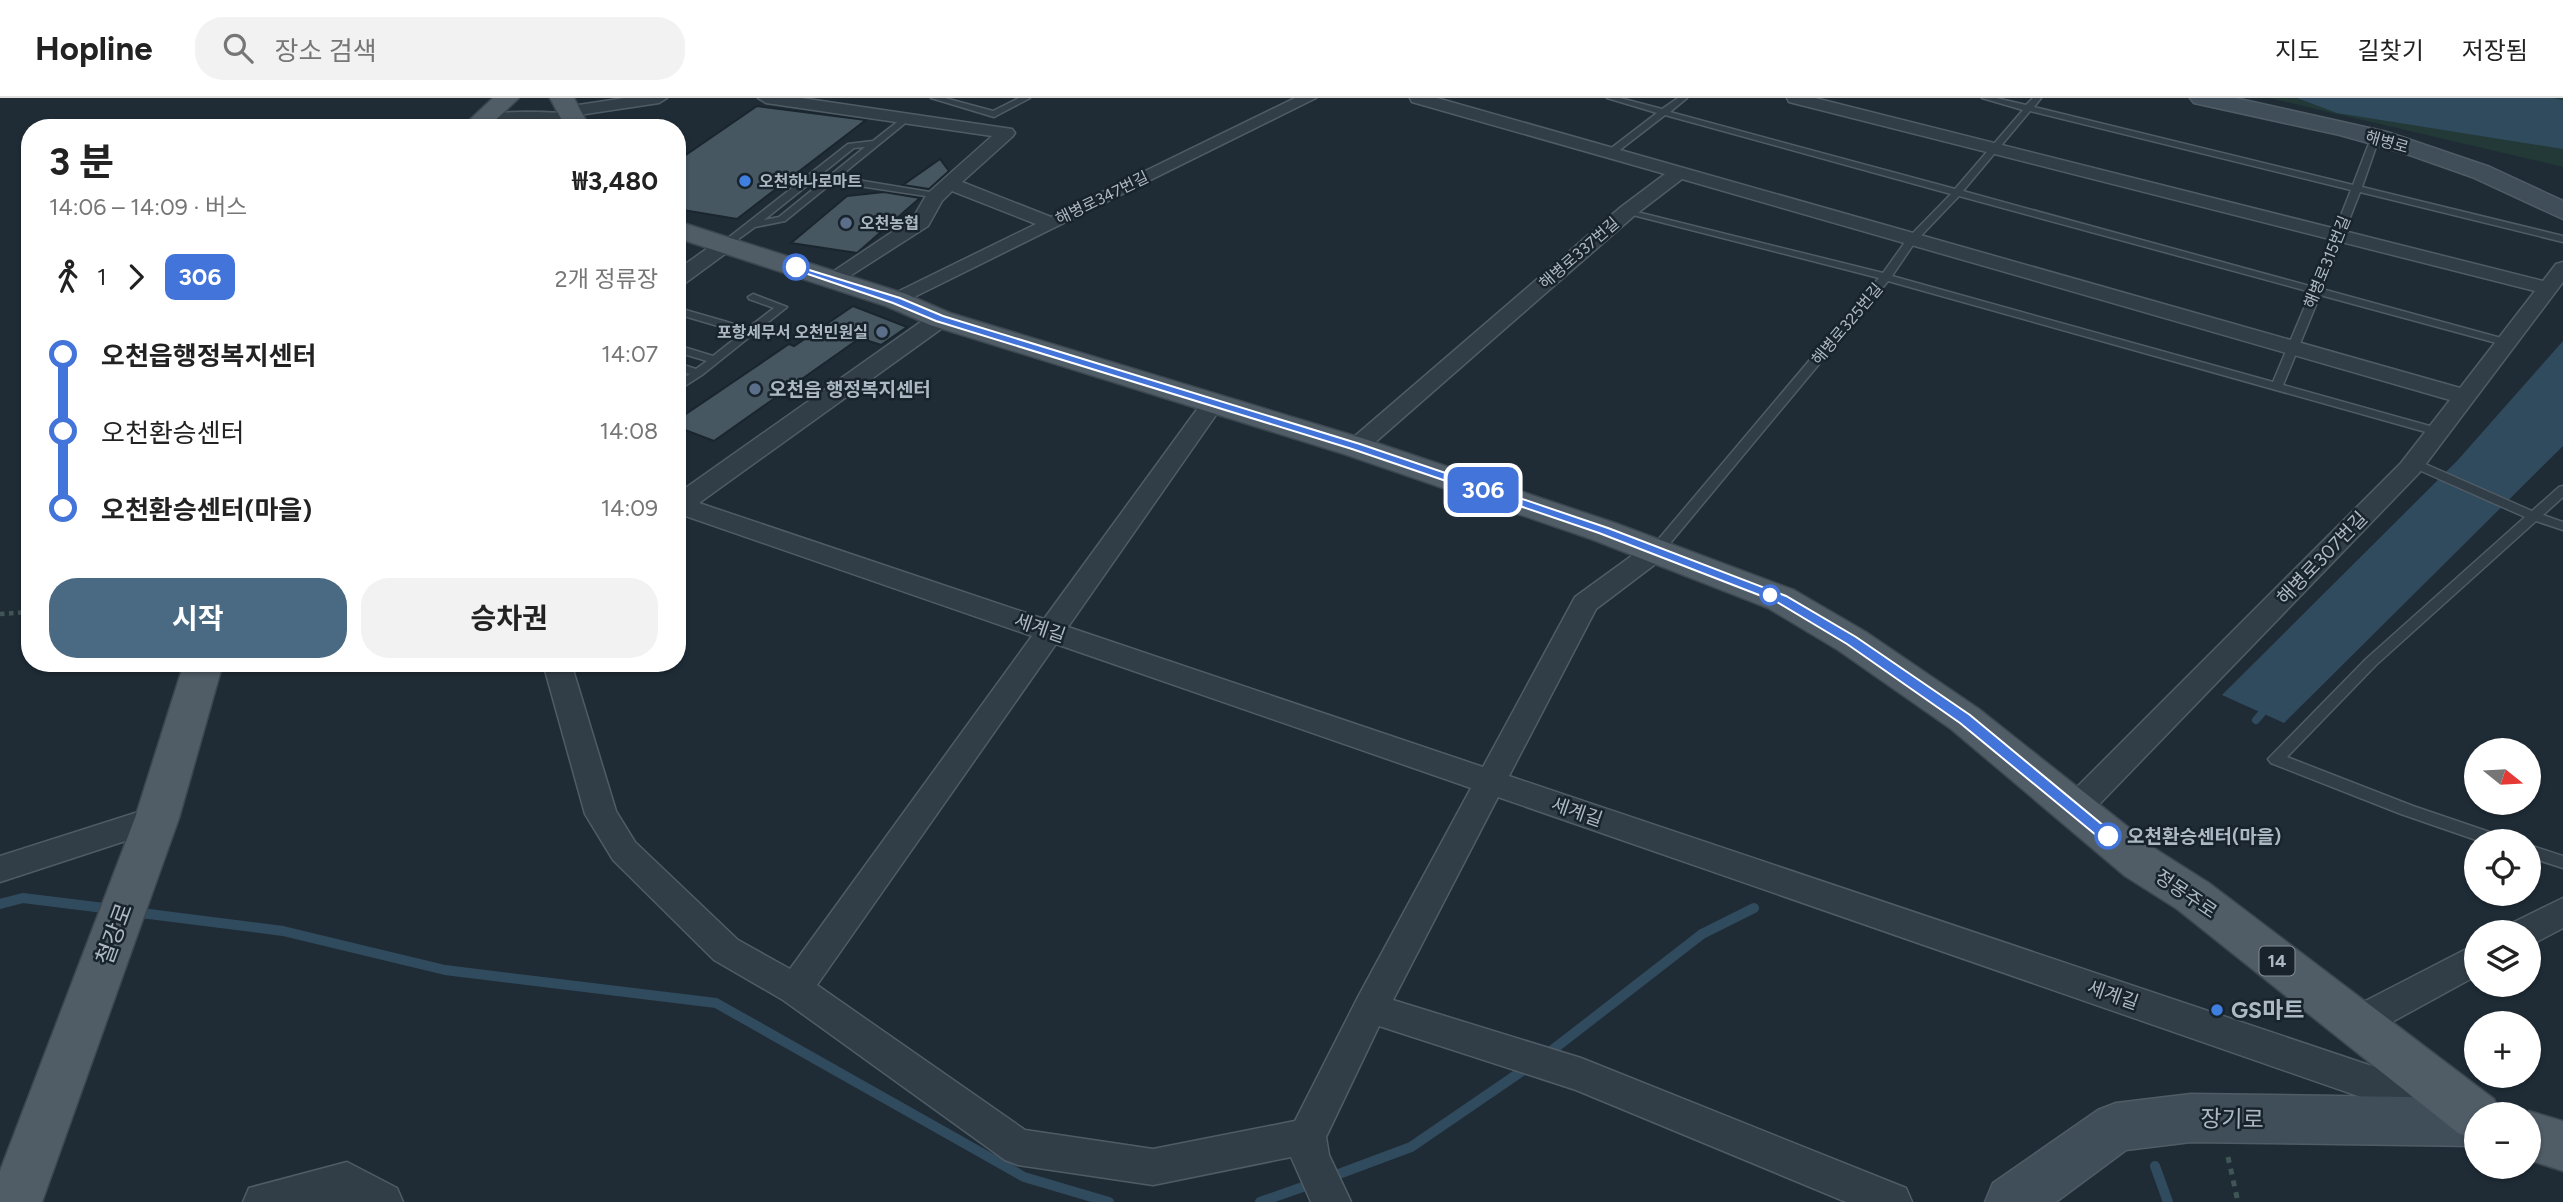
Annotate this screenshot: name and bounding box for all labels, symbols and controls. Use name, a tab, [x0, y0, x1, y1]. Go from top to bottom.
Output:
search box	[195, 17, 685, 80]
text: Hopline	[35, 29, 153, 68]
icon: search	[219, 29, 257, 67]
text: 장소 검색	[275, 35, 377, 67]
text: 지도	[2275, 36, 2320, 65]
text: 길찾기	[2358, 36, 2424, 65]
text: 저장됨	[2462, 36, 2528, 65]
street label: 해병로	[2363, 127, 2411, 157]
text: 3 분	[49, 139, 114, 185]
text: ₩3,480	[572, 165, 658, 197]
street label: 해병로347번길	[1053, 167, 1151, 229]
place label: 오천하나로마트	[759, 172, 862, 191]
marker: 오천하나로마트	[737, 173, 753, 189]
text: 14:06 – 14:09 · 버스	[49, 193, 247, 221]
street label: 해병로337번길	[1535, 213, 1623, 293]
street label: 해병로315번길	[2300, 213, 2354, 311]
place label: 오천농협	[860, 214, 919, 233]
marker: 오천농협	[838, 215, 854, 231]
unlabelled marker	[783, 254, 809, 280]
icon: walk	[49, 258, 87, 296]
icon: forward	[117, 258, 155, 296]
text: 306	[179, 262, 221, 291]
text: 1	[97, 263, 107, 291]
text: 2개 정류장	[555, 265, 658, 293]
street label: 해병로325번길	[1807, 279, 1887, 369]
place label: 포항세무서 오천민원실	[717, 323, 868, 342]
marker: 포항세무서 오천민원실	[874, 324, 890, 340]
text: 오천읍행정복지센터	[101, 340, 316, 372]
text: 14:07	[601, 340, 658, 368]
place label: 오천읍 행정복지센터	[769, 378, 931, 401]
marker: 오천읍 행정복지센터	[747, 381, 763, 397]
text: 오천환승센터	[101, 417, 245, 449]
text: 14:08	[600, 417, 658, 445]
line badge: 306	[1443, 467, 1523, 513]
text: 306	[1462, 475, 1504, 504]
text: 오천환승센터(마을)	[101, 494, 312, 526]
text: 14:09	[601, 494, 658, 522]
street label: 해병로307번길	[2272, 507, 2372, 609]
button: 시작	[49, 578, 347, 658]
button: 승차권	[361, 578, 658, 658]
unlabelled marker	[1760, 585, 1780, 605]
street label: 세계길	[1011, 609, 1069, 647]
north arrow	[2464, 738, 2541, 816]
map controls	[2464, 738, 2541, 1179]
street label: 세계길	[1548, 793, 1606, 831]
marker: 오천환승센터(마을)	[2095, 823, 2121, 849]
place label: 오천환승센터(마을)	[2127, 825, 2281, 848]
button: locate	[2464, 829, 2541, 906]
street label: 정몽주로	[2151, 865, 2221, 923]
street label: 철강로	[90, 899, 138, 969]
button: layers	[2464, 920, 2541, 997]
road number: 14	[2260, 946, 2294, 976]
street label: 세계길	[2084, 976, 2142, 1014]
place label: GS마트	[2231, 996, 2304, 1024]
marker: GS마트	[2209, 1002, 2225, 1018]
button: +	[2464, 1011, 2541, 1088]
button: −	[2464, 1102, 2541, 1179]
street label: 장기로	[2200, 1104, 2264, 1134]

